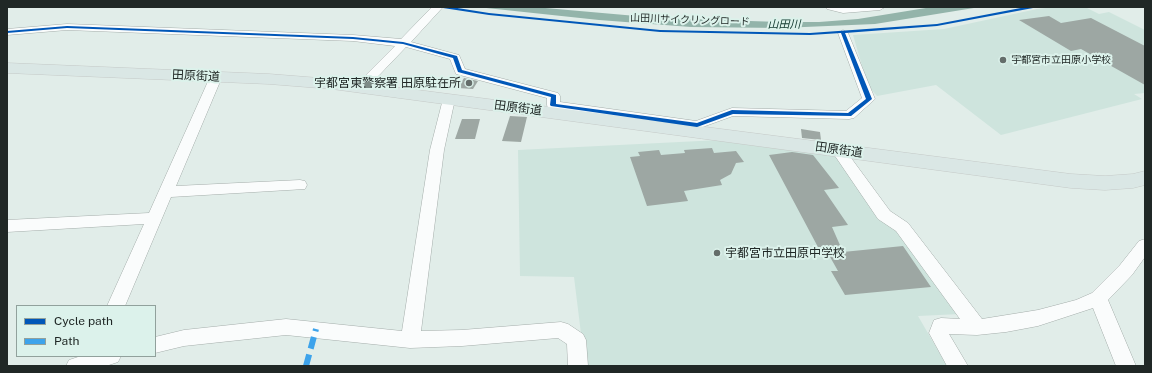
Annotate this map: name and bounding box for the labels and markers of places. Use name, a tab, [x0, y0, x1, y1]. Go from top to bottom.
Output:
place label: 宇都宮市立田原小学校	[1011, 54, 1111, 66]
marker: 宇都宮市立田原小学校	[998, 55, 1008, 65]
place label: 宇都宮東警察署 田原駐在所	[314, 76, 461, 90]
marker: 宇都宮東警察署 田原駐在所	[464, 78, 474, 88]
place label: 宇都宮市立田原中学校	[725, 246, 845, 260]
marker: 宇都宮市立田原中学校	[712, 248, 722, 258]

